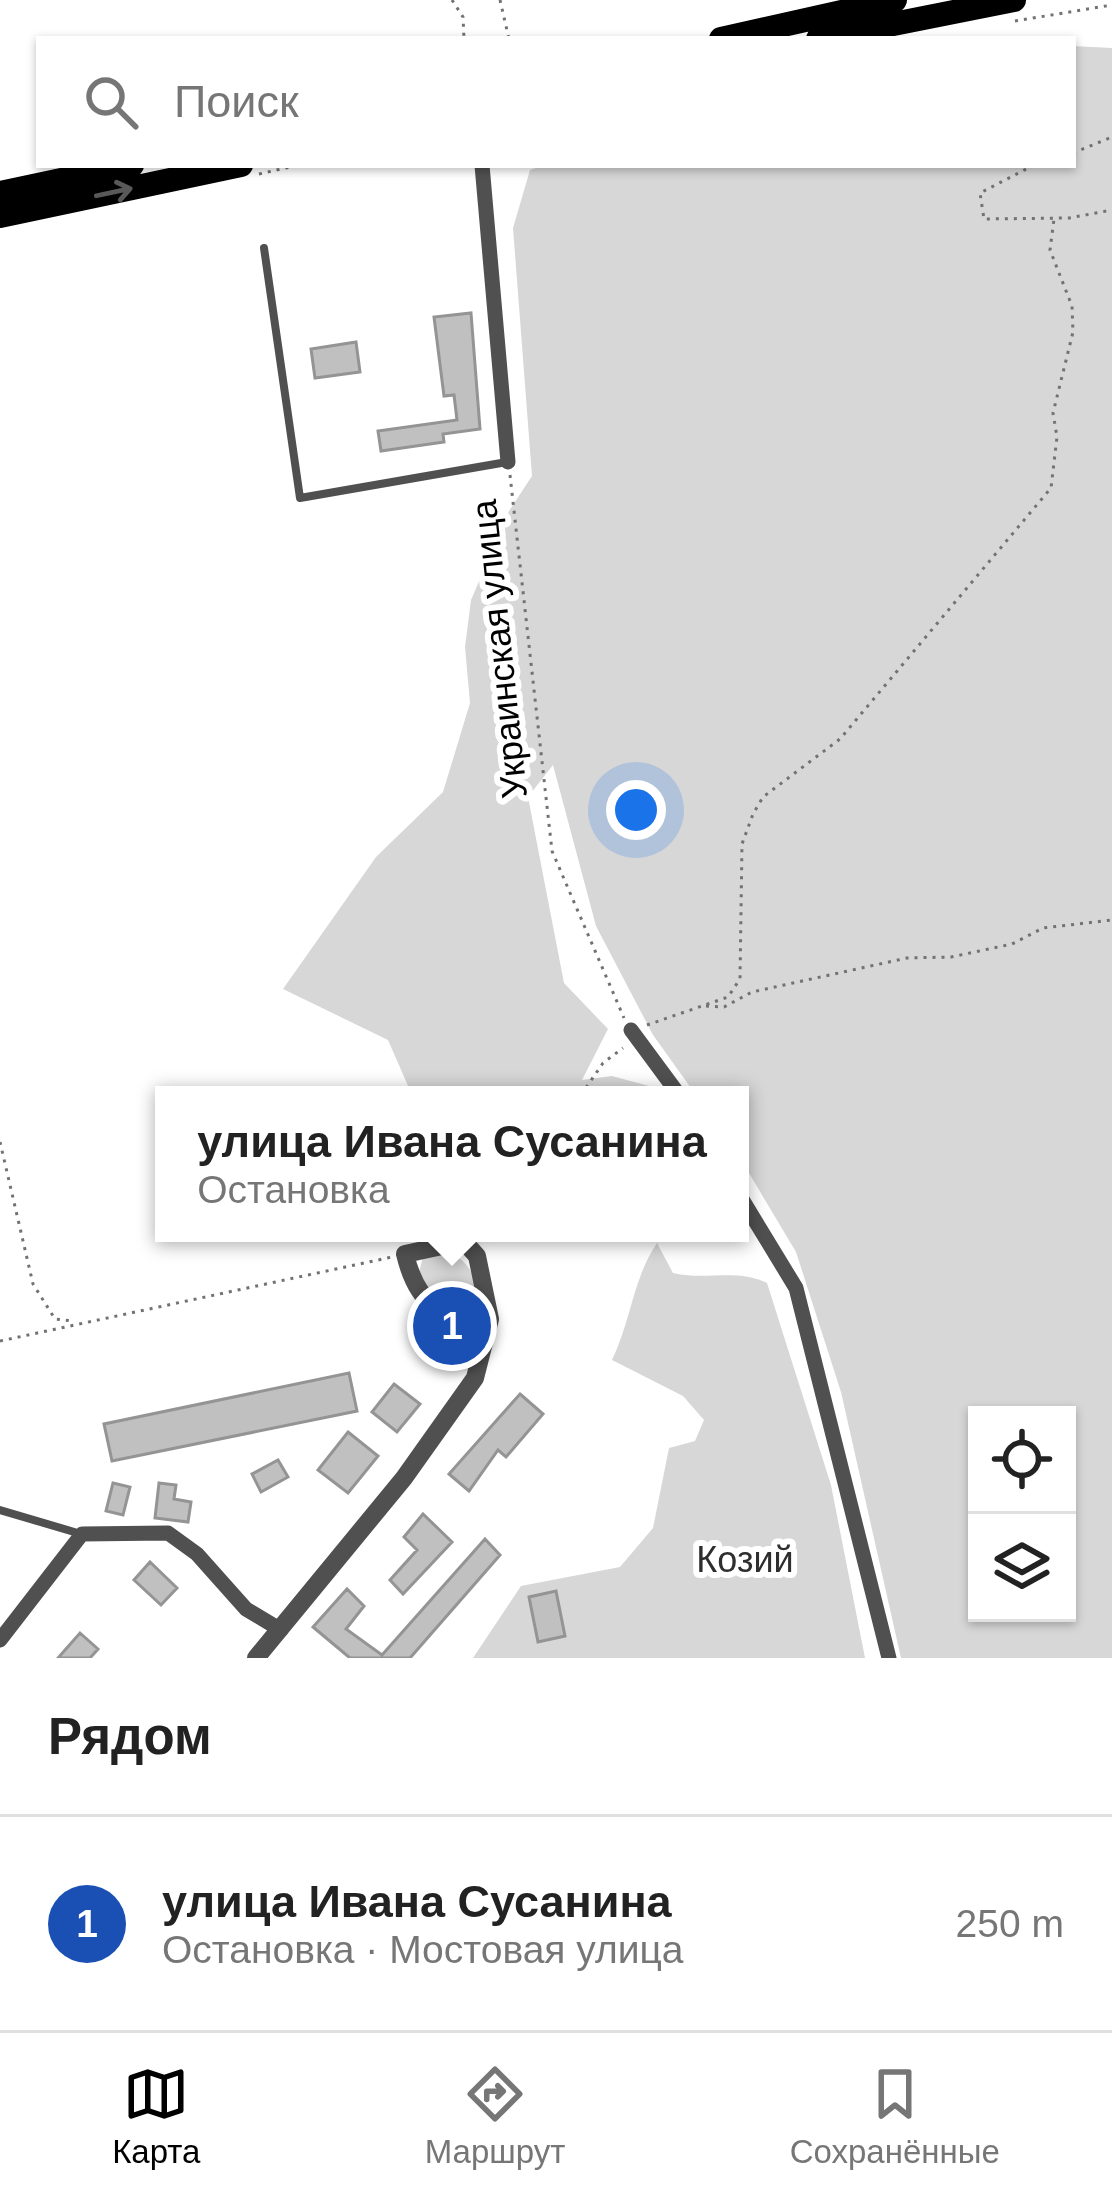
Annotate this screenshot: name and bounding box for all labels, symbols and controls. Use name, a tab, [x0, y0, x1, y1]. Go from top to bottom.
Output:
search box	[36, 36, 1076, 168]
icon: search	[78, 69, 144, 135]
text: Поиск	[174, 76, 299, 127]
one-way arrow	[95, 179, 133, 202]
street label: Украинская улица	[463, 497, 535, 800]
your location	[606, 780, 666, 840]
popup	[155, 1086, 749, 1242]
text: улица Ивана Сусанина	[197, 1116, 707, 1167]
text: Остановка	[197, 1168, 390, 1211]
pin: 1	[413, 1281, 491, 1371]
map controls	[968, 1406, 1076, 1622]
button: locate	[968, 1406, 1076, 1514]
button: layers	[968, 1514, 1076, 1622]
park label: Козий	[696, 1539, 794, 1580]
text: Рядом	[48, 1708, 212, 1765]
text: улица Ивана Сусанина	[162, 1876, 672, 1927]
text: 1	[76, 1902, 98, 1945]
text: 250 m	[956, 1902, 1064, 1945]
text: Остановка · Мостовая улица	[162, 1928, 684, 1971]
tab: Карта	[112, 2061, 200, 2171]
tab: Маршрут	[425, 2061, 565, 2171]
tab: Сохранённые	[790, 2061, 1000, 2171]

